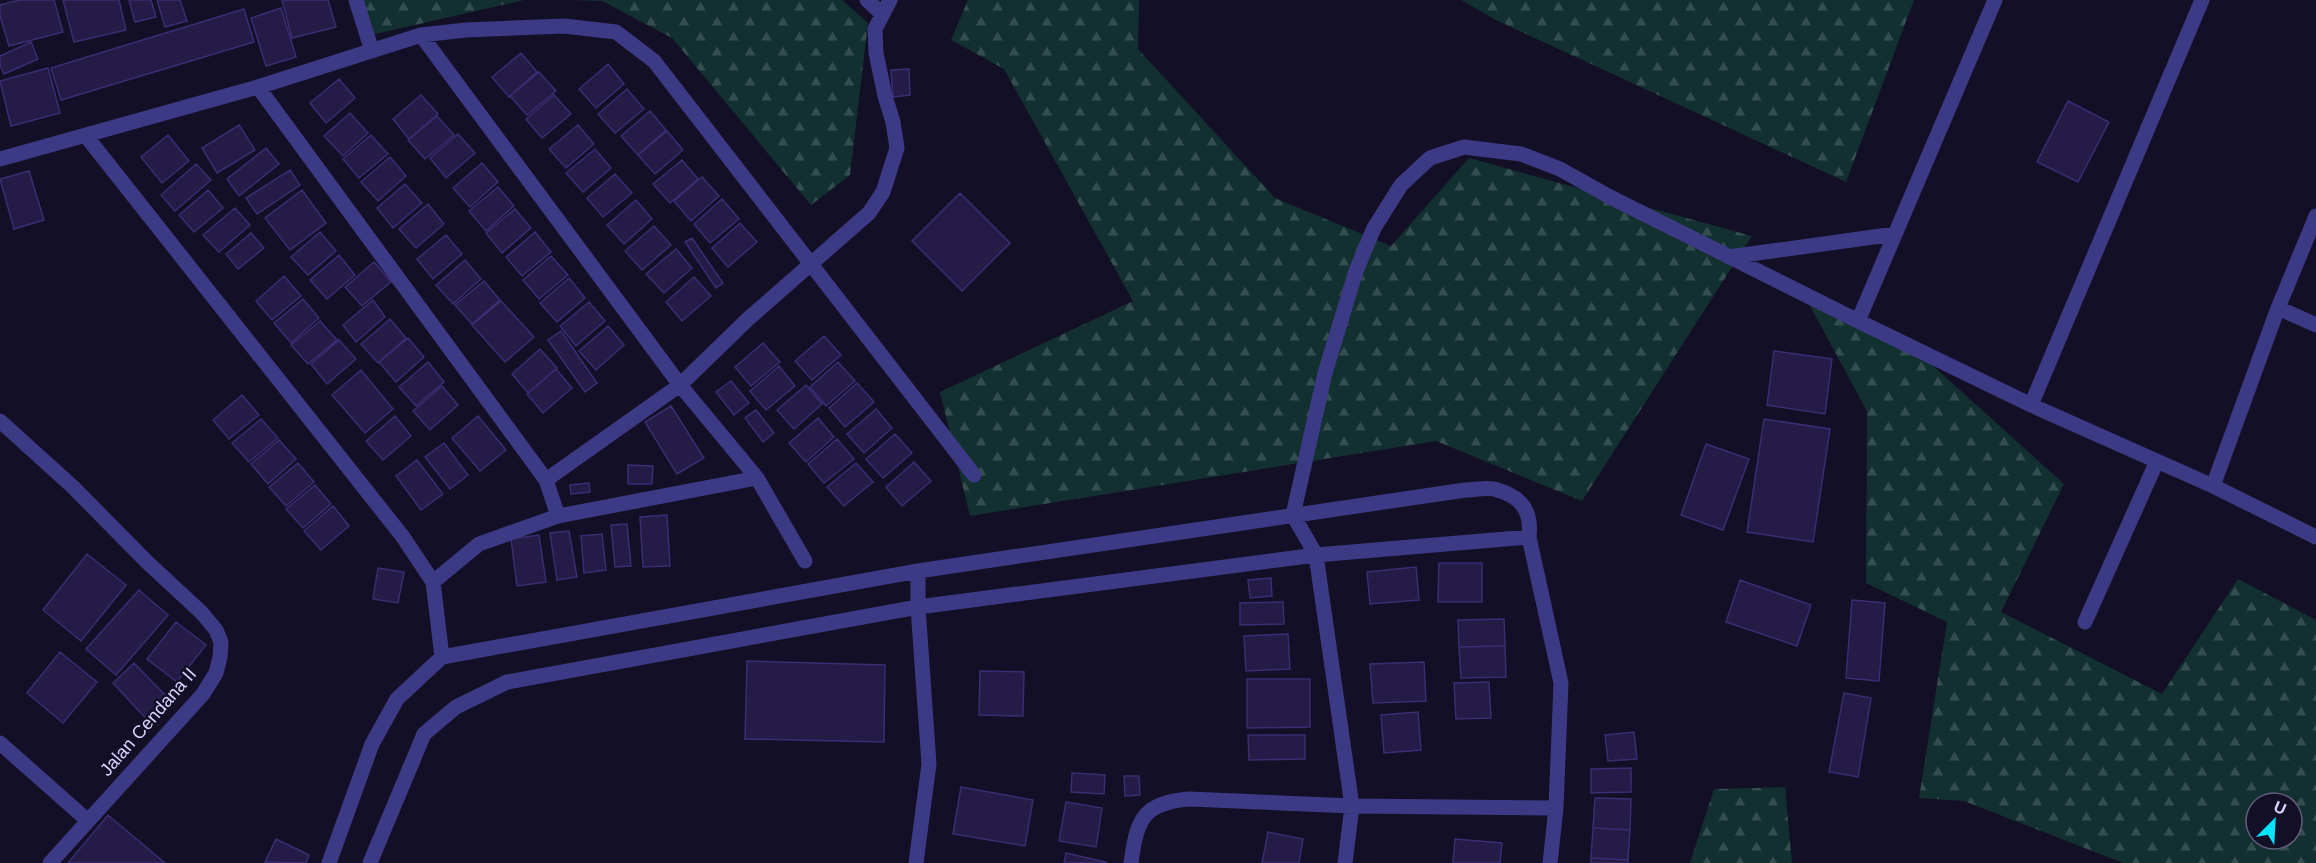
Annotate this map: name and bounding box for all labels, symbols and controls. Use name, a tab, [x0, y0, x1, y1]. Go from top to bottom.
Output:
street label: Jalan Cendana II	[96, 664, 200, 780]
north arrow	[2244, 791, 2304, 851]
text: U	[2271, 798, 2289, 818]

